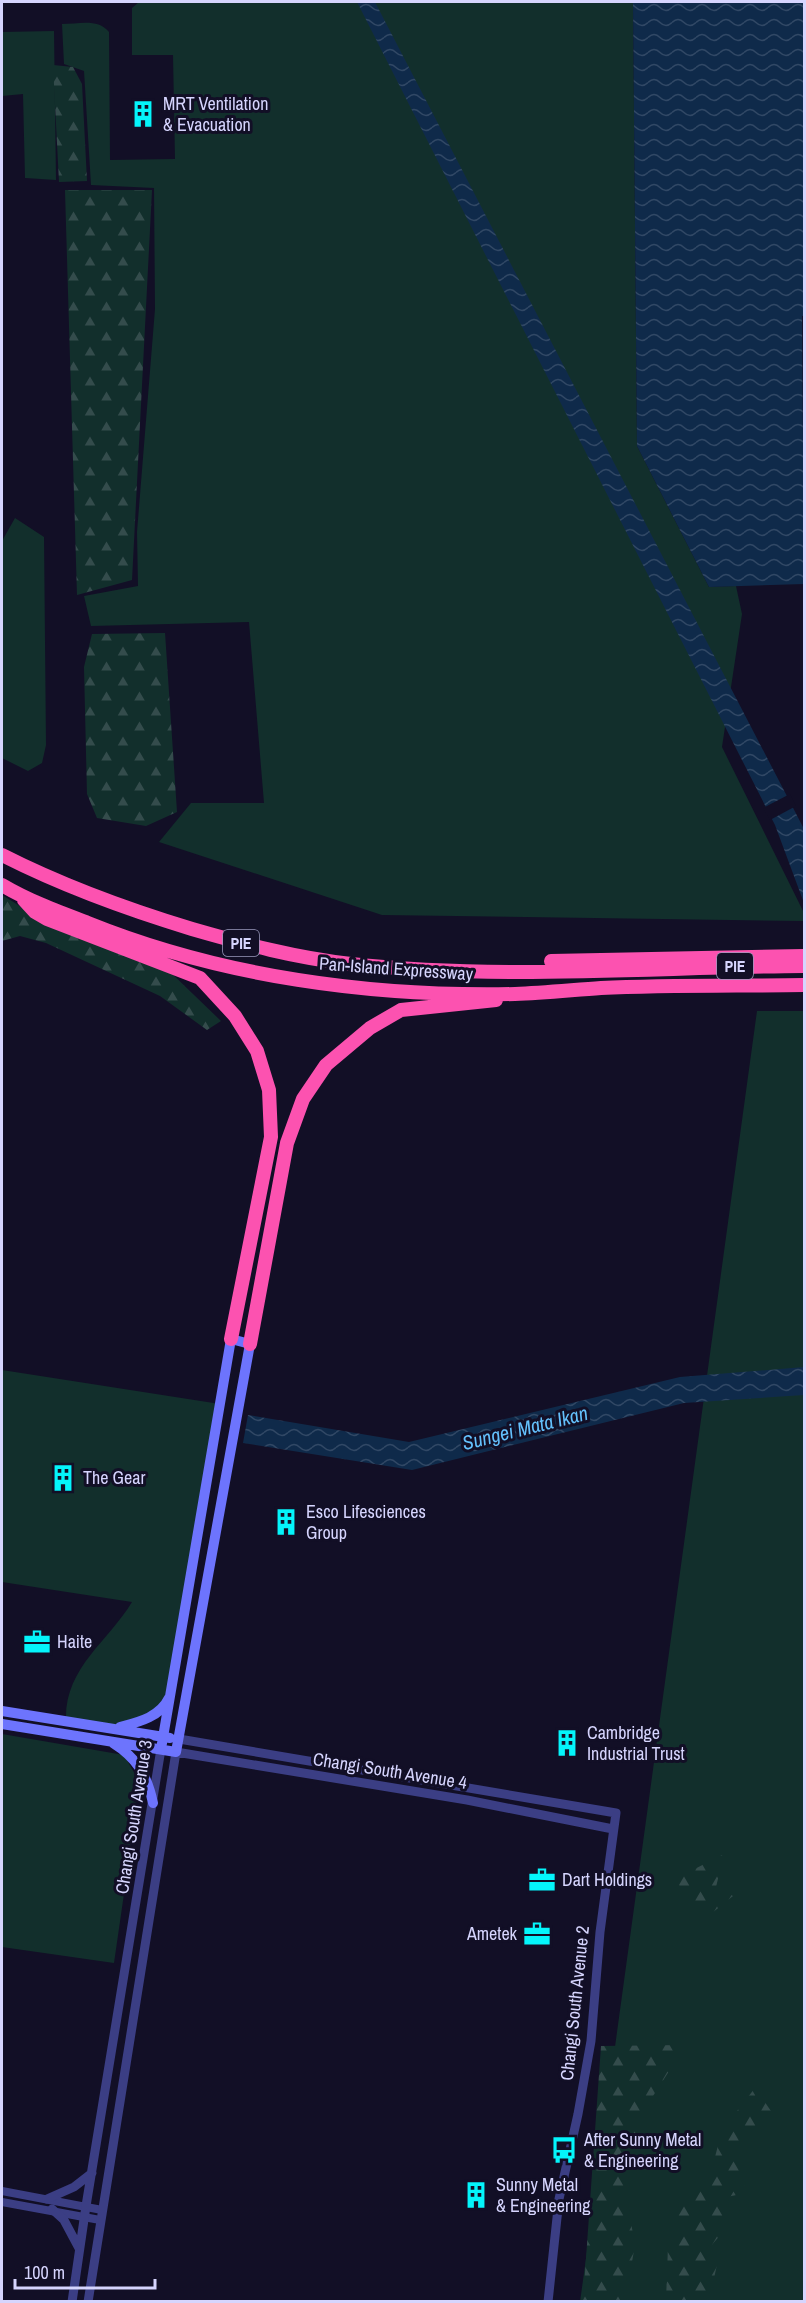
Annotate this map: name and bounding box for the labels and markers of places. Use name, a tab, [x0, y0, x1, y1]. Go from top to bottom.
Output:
place label: MRT Ventilation & Evacuation	[163, 91, 268, 137]
building icon: MRT Ventilation & Evacuation	[128, 99, 158, 129]
building icon: The Gear	[48, 1463, 78, 1493]
place label: The Gear	[83, 1465, 145, 1490]
place label: Esco Lifesciences Group	[306, 1499, 426, 1545]
building icon: Esco Lifesciences Group	[271, 1507, 301, 1537]
office icon: Haite	[22, 1627, 52, 1657]
place label: Haite	[57, 1629, 92, 1654]
place label: Cambridge Industrial Trust	[587, 1720, 685, 1766]
building icon: Cambridge Industrial Trust	[552, 1728, 582, 1758]
office icon: Dart Holdings	[527, 1865, 557, 1895]
place label: Dart Holdings	[562, 1867, 652, 1892]
office icon: Ametek	[522, 1919, 552, 1949]
place label: Ametek	[466, 1921, 518, 1946]
place label: After Sunny Metal & Engineering	[583, 2127, 701, 2173]
bus stop icon: After Sunny Metal & Engineering	[549, 2135, 579, 2165]
place label: Sunny Metal & Engineering	[496, 2172, 591, 2218]
building icon: Sunny Metal & Engineering	[461, 2180, 491, 2210]

